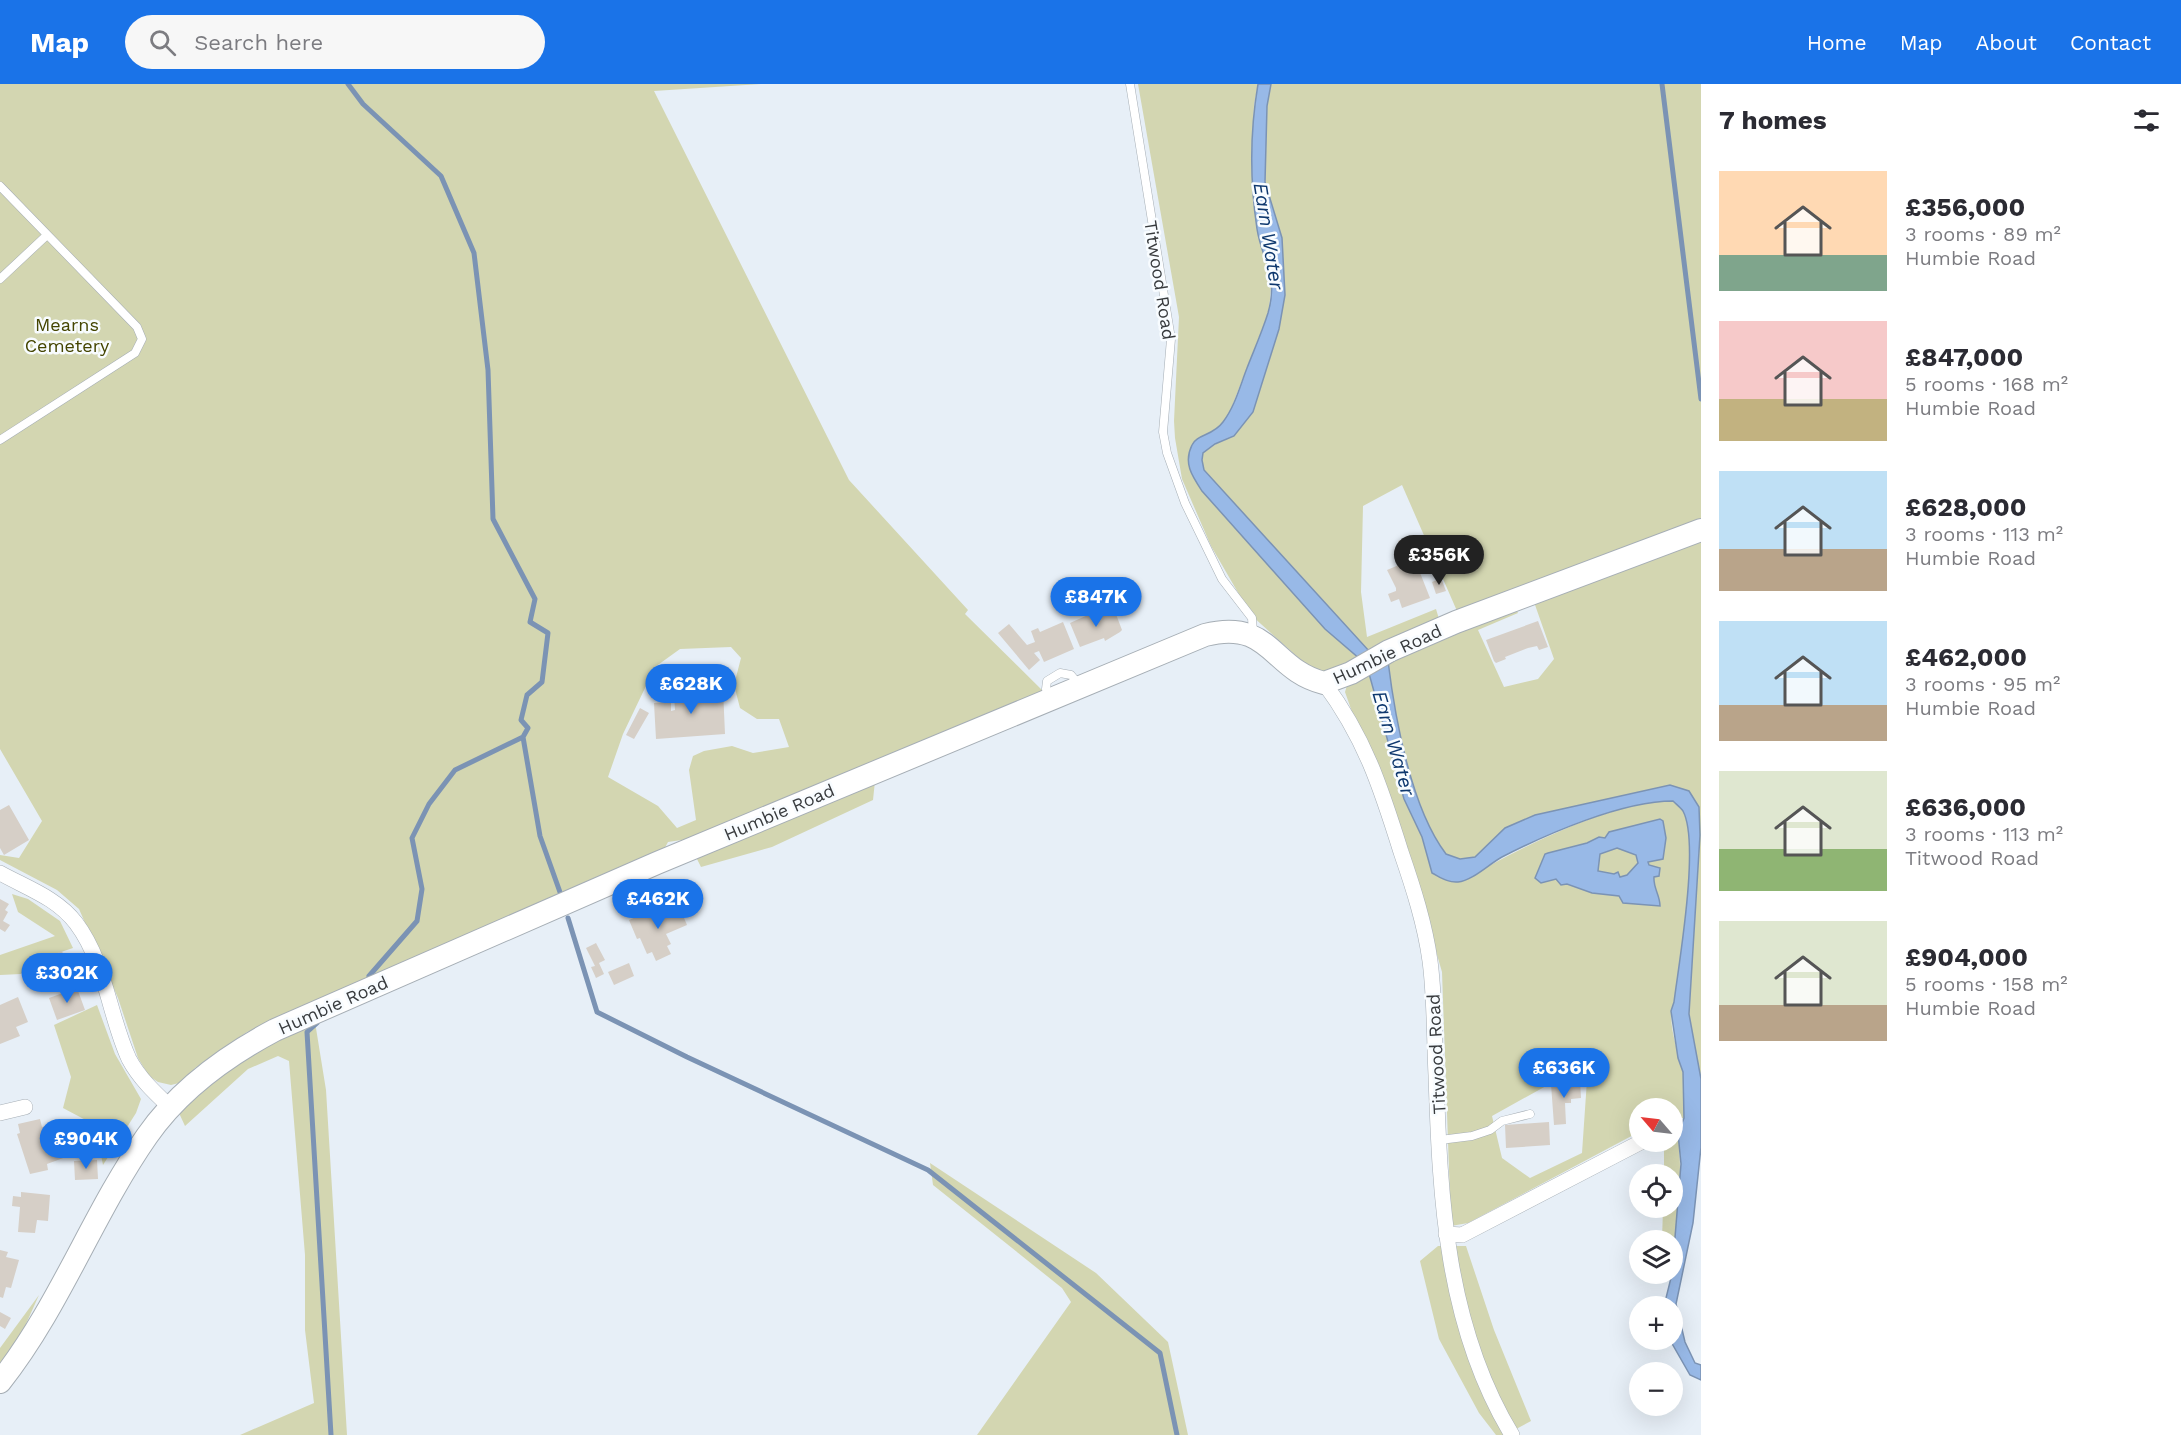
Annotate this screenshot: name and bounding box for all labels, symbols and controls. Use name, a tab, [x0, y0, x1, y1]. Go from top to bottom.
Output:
search box	[125, 15, 545, 69]
text: Map	[30, 26, 89, 59]
icon: search	[146, 26, 179, 59]
text: Search here	[194, 30, 323, 55]
text: Home	[1807, 30, 1867, 55]
text: Map	[1900, 30, 1943, 55]
text: About	[1976, 30, 2037, 55]
text: Contact	[2070, 30, 2151, 55]
icon: filters	[2130, 104, 2163, 137]
text: 7 homes	[1719, 105, 1827, 135]
water label: Earn Water	[1249, 181, 1290, 293]
text: £356,000	[1905, 192, 2025, 222]
icon: home	[1767, 195, 1839, 267]
street label: Titwood Road	[1140, 219, 1180, 341]
text: 3 rooms · 89 m²	[1905, 222, 2061, 246]
text: Humbie Road	[1905, 246, 2036, 270]
park label: Mearns Cemetery	[25, 314, 110, 356]
text: £847,000	[1905, 342, 2023, 372]
icon: home	[1767, 345, 1839, 417]
text: 5 rooms · 168 m²	[1905, 372, 2068, 396]
text: Humbie Road	[1905, 396, 2036, 420]
text: £628,000	[1905, 492, 2026, 522]
icon: home	[1767, 495, 1839, 567]
text: 3 rooms · 113 m²	[1905, 522, 2063, 546]
pin: £356K	[1397, 535, 1481, 586]
text: £356K	[1408, 542, 1470, 566]
text: Humbie Road	[1905, 546, 2036, 570]
pin: £847K	[1054, 577, 1138, 628]
text: £847K	[1065, 584, 1127, 608]
street label: Humbie Road	[1329, 620, 1445, 688]
text: £462,000	[1905, 642, 2027, 672]
icon: home	[1767, 645, 1839, 717]
pin: £628K	[649, 664, 733, 715]
text: £628K	[659, 671, 723, 695]
text: 3 rooms · 95 m²	[1905, 672, 2060, 696]
water label: Earn Water	[1368, 688, 1421, 800]
text: Humbie Road	[1905, 696, 2036, 720]
street label: Humbie Road	[721, 779, 837, 845]
text: £636,000	[1905, 792, 2026, 822]
icon: home	[1767, 795, 1839, 867]
text: 3 rooms · 113 m²	[1905, 822, 2063, 846]
text: Titwood Road	[1905, 846, 2039, 870]
pin: £462K	[616, 879, 700, 930]
text: £462K	[626, 886, 690, 910]
text: £904,000	[1905, 942, 2028, 972]
icon: home	[1767, 945, 1839, 1017]
pin: £302K	[25, 953, 109, 1004]
text: £302K	[36, 960, 98, 984]
street label: Humbie Road	[275, 971, 391, 1039]
text: 5 rooms · 158 m²	[1905, 972, 2068, 996]
street label: Titwood Road	[1422, 993, 1450, 1115]
text: Humbie Road	[1905, 996, 2036, 1020]
pin: £636K	[1522, 1048, 1606, 1099]
text: £636K	[1533, 1055, 1595, 1079]
north arrow	[1629, 1098, 1683, 1152]
map controls	[1629, 1098, 1683, 1416]
pin: £904K	[44, 1119, 128, 1170]
text: £904K	[54, 1126, 118, 1150]
button: locate	[1629, 1164, 1683, 1218]
button: layers	[1629, 1230, 1683, 1284]
button: +	[1629, 1296, 1683, 1350]
button: −	[1629, 1362, 1683, 1416]

